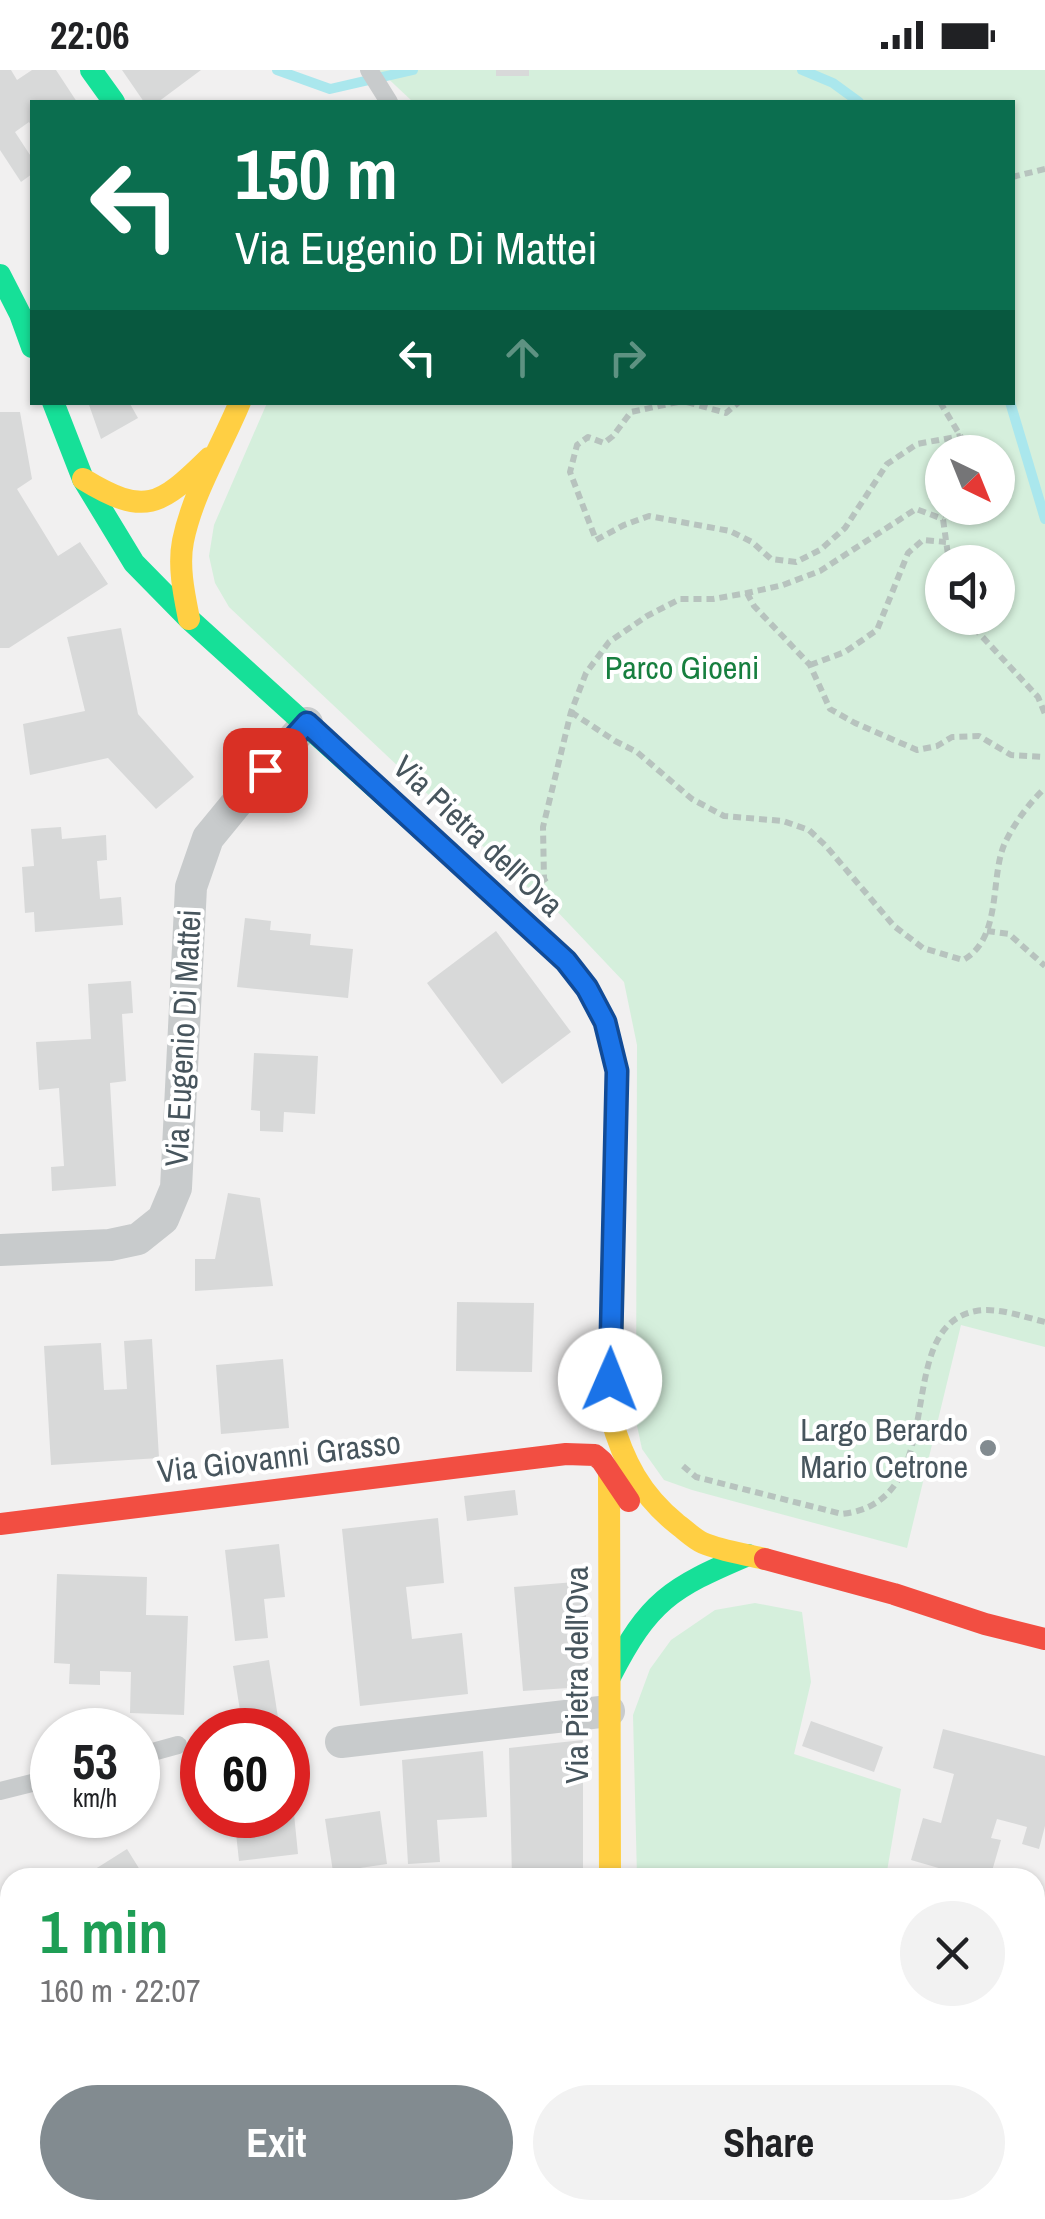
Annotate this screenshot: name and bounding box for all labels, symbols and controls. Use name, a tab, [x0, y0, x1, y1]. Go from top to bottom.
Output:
text: 22:06	[50, 10, 130, 61]
text: 150 m	[235, 127, 398, 221]
icon: left	[70, 140, 200, 270]
text: Via Eugenio Di Mattei	[235, 217, 597, 278]
icon: left	[390, 330, 445, 385]
icon: ahead	[495, 330, 550, 385]
icon: right	[600, 330, 655, 385]
north arrow	[925, 435, 1015, 525]
map controls	[925, 435, 1015, 635]
button: sound	[925, 545, 1015, 635]
park label: Parco Gioeni	[605, 646, 759, 689]
pin	[223, 728, 308, 813]
icon: arrive	[238, 743, 293, 798]
street label: Via Pietra dell'Ova	[384, 746, 573, 926]
street label: Via Eugenio Di Mattei	[154, 908, 211, 1168]
position arrow	[558, 1328, 662, 1432]
place label: Largo Berardo Mario Cetrone	[800, 1408, 968, 1488]
street label: Via Giovanni Grasso	[155, 1420, 403, 1493]
marker: Largo Berardo Mario Cetrone	[977, 1437, 999, 1459]
street label: Via Pietra dell'Ova	[555, 1566, 598, 1784]
speed limit sign: 60	[180, 1708, 310, 1838]
text: 53	[72, 1727, 118, 1795]
text: km/h	[73, 1781, 117, 1815]
text: 1 min	[40, 1891, 169, 1972]
button: close	[900, 1901, 1005, 2006]
text: 160 m · 22:07	[40, 1969, 200, 2012]
button: Exit	[40, 2085, 513, 2200]
button: Share	[533, 2085, 1005, 2200]

